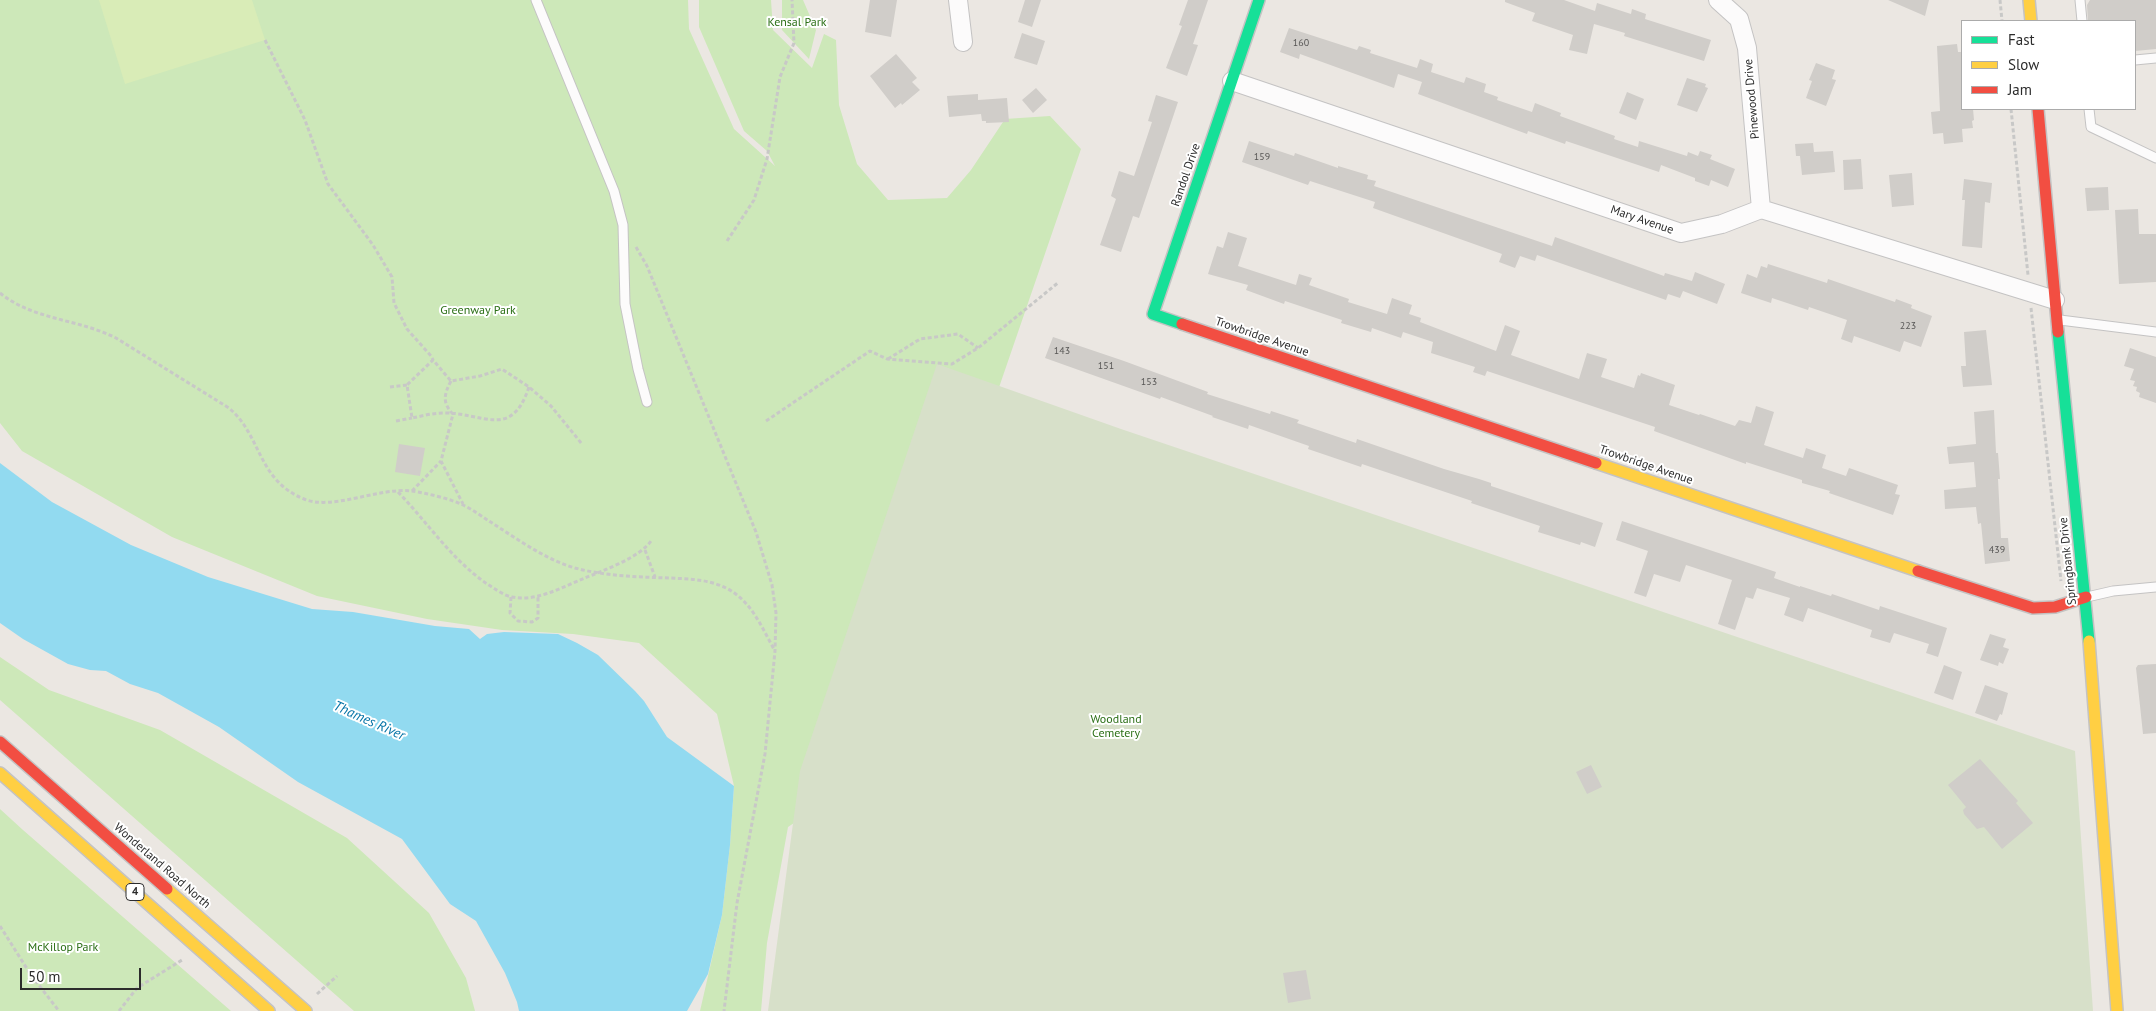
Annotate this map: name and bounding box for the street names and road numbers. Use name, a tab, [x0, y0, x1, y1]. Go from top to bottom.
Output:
street label: Pinewood Drive	[1741, 58, 1763, 140]
street label: Randol Drive	[1168, 141, 1204, 209]
street label: Mary Avenue	[1609, 202, 1675, 238]
street label: Trowbridge Avenue	[1213, 314, 1311, 360]
street label: Trowbridge Avenue	[1597, 442, 1695, 488]
street label: Springbank Drive	[2056, 516, 2080, 606]
street label: Wonderland Road North	[111, 820, 213, 912]
road number: 4	[126, 884, 144, 900]

